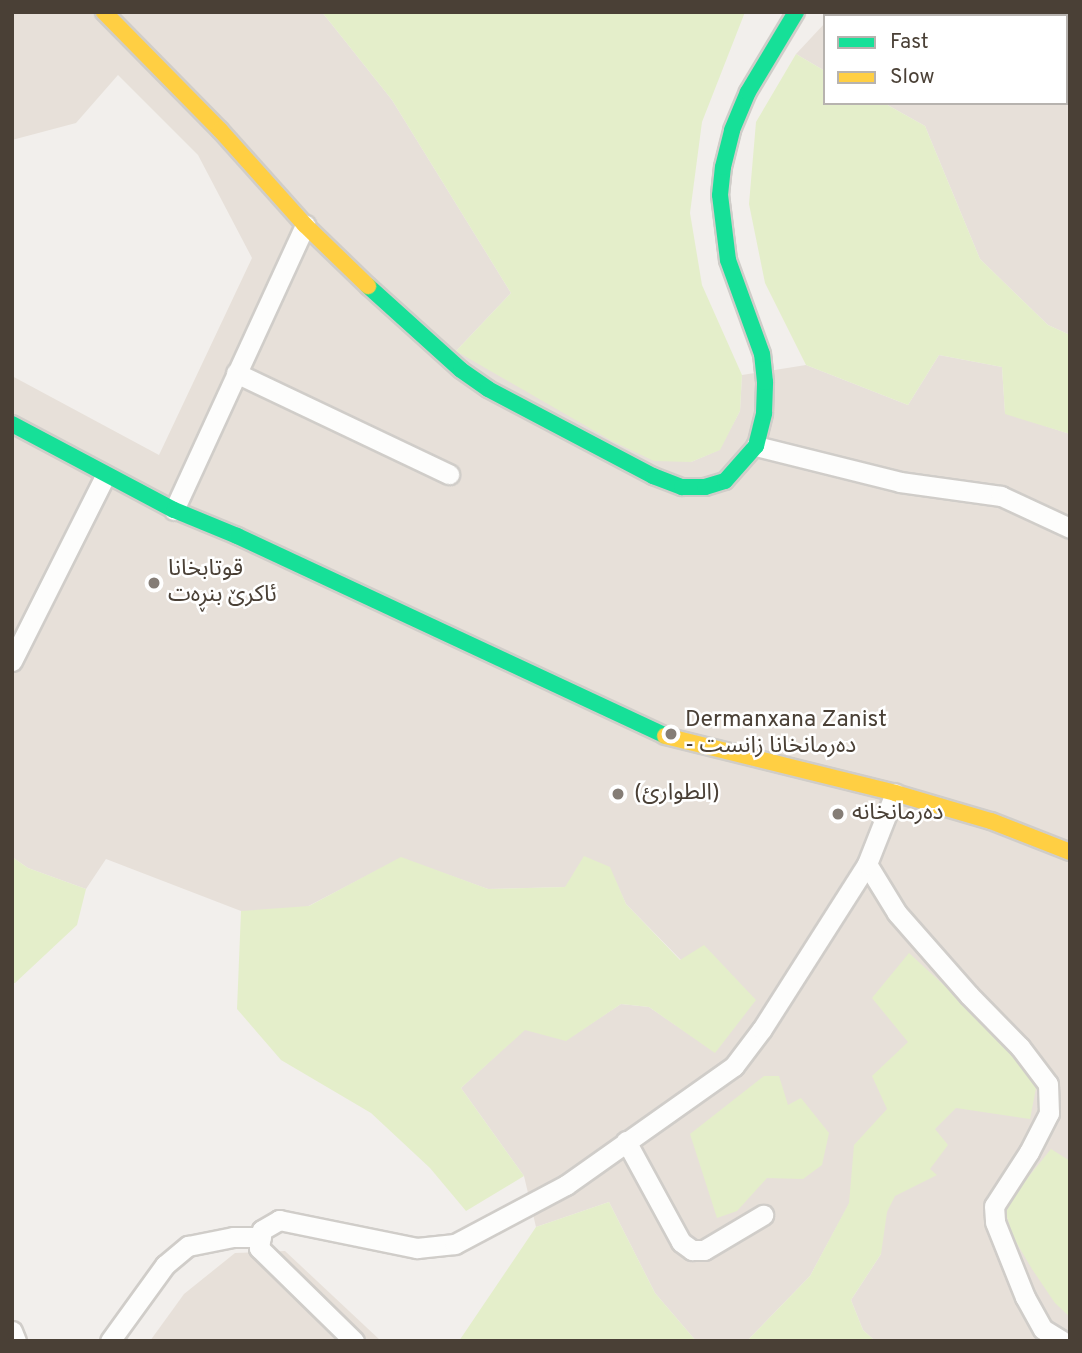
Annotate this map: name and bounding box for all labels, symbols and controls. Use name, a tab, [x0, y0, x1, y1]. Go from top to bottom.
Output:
legend	[823, 14, 1068, 105]
text: Fast	[890, 29, 929, 56]
text: Slow	[890, 64, 935, 91]
place label: قوتابخانا ئاکرێ بنڕەت	[168, 556, 277, 610]
marker: قوتابخانا ئاکرێ بنڕەت	[146, 575, 162, 591]
place label: Dermanxana Zanist - ده‌رمانخانا زانست	[685, 707, 887, 761]
marker: Dermanxana Zanist - ده‌رمانخانا زانست	[663, 726, 679, 742]
place label: (الطوارئ)	[634, 780, 720, 808]
marker: (الطوارئ)	[608, 784, 628, 804]
place label: دەرمانخانە	[852, 800, 943, 828]
marker: دەرمانخانە	[830, 806, 846, 822]

